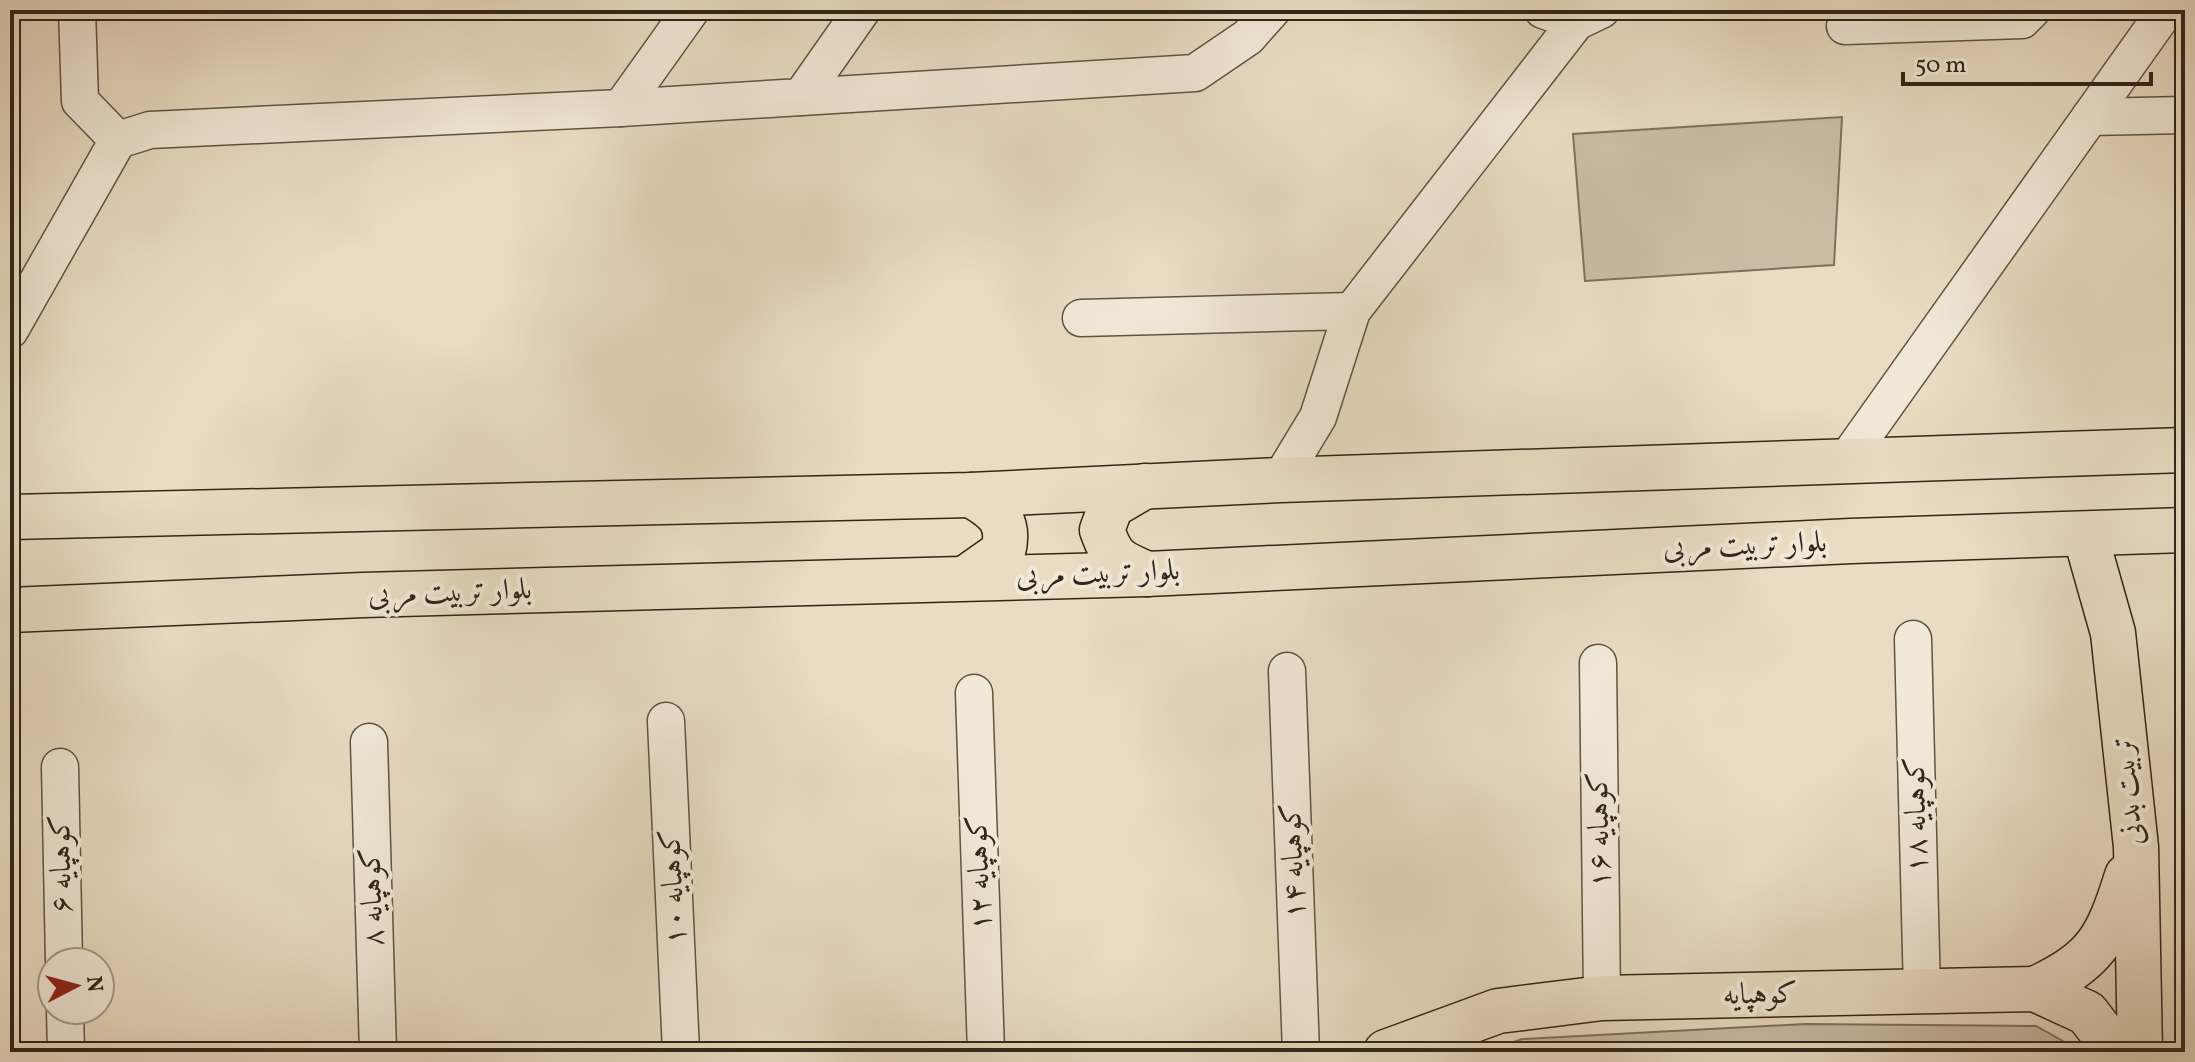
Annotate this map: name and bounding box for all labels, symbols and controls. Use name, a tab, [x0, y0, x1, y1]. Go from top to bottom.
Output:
scale bar	[1903, 36, 2151, 86]
text: 50 m	[1915, 49, 1967, 83]
street label: بلوار تربیت مربی	[1662, 522, 1828, 570]
street label: بلوار تربیت مربی	[1015, 550, 1181, 598]
street label: بلوار تربیت مربی	[367, 569, 533, 617]
street label: تربیت بدنی	[2102, 735, 2156, 847]
street label: کوهپایه ۱۸	[1895, 757, 1939, 873]
street label: کوهپایه ۱۶	[1578, 772, 1622, 888]
street label: کوهپایه ۱۴	[1271, 802, 1317, 920]
street label: کوهپایه ۶	[40, 814, 84, 914]
street label: کوهپایه ۱۲	[957, 814, 1003, 932]
street label: کوهپایه ۱۰	[650, 828, 698, 946]
street label: کوهپایه ۸	[350, 847, 396, 947]
north arrow	[36, 946, 116, 1026]
street label: کوهپایه	[1722, 973, 1798, 1017]
text: N	[77, 975, 110, 994]

